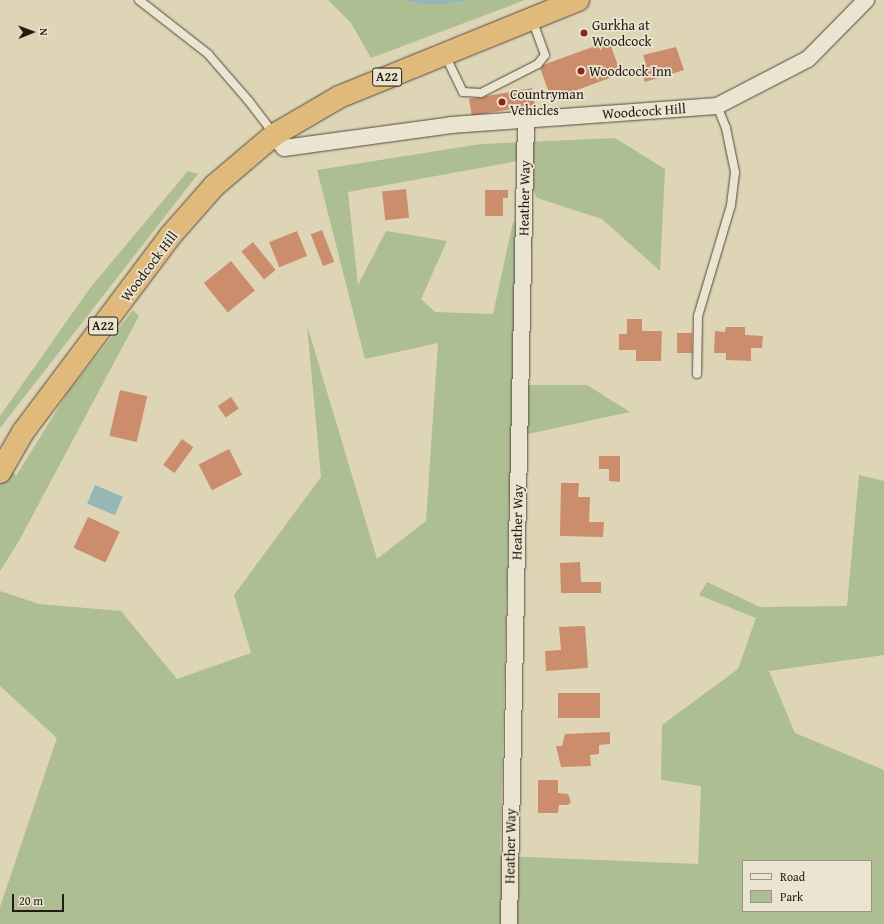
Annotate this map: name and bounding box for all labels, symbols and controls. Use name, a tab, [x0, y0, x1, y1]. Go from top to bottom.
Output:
north arrow	[12, 12, 52, 52]
place label: Gurkha at Woodcock	[592, 17, 652, 50]
text: N	[36, 28, 52, 36]
marker: Gurkha at Woodcock	[579, 28, 589, 38]
place label: Woodcock Inn	[589, 63, 672, 79]
road number: A22	[372, 66, 402, 88]
marker: Woodcock Inn	[576, 66, 586, 76]
place label: Countryman Vehicles	[510, 86, 584, 118]
marker: Countryman Vehicles	[497, 97, 507, 107]
street label: Woodcock Hill	[602, 100, 686, 122]
street label: Heather Way	[515, 160, 533, 236]
street label: Woodcock Hill	[117, 228, 181, 304]
road number: A22	[88, 315, 118, 337]
street label: Heather Way	[508, 484, 526, 560]
street label: Heather Way	[501, 808, 519, 884]
legend	[742, 860, 872, 912]
text: Road	[780, 868, 805, 885]
scale bar	[14, 886, 66, 912]
text: Park	[780, 888, 803, 905]
text: 20 m	[19, 892, 43, 909]

